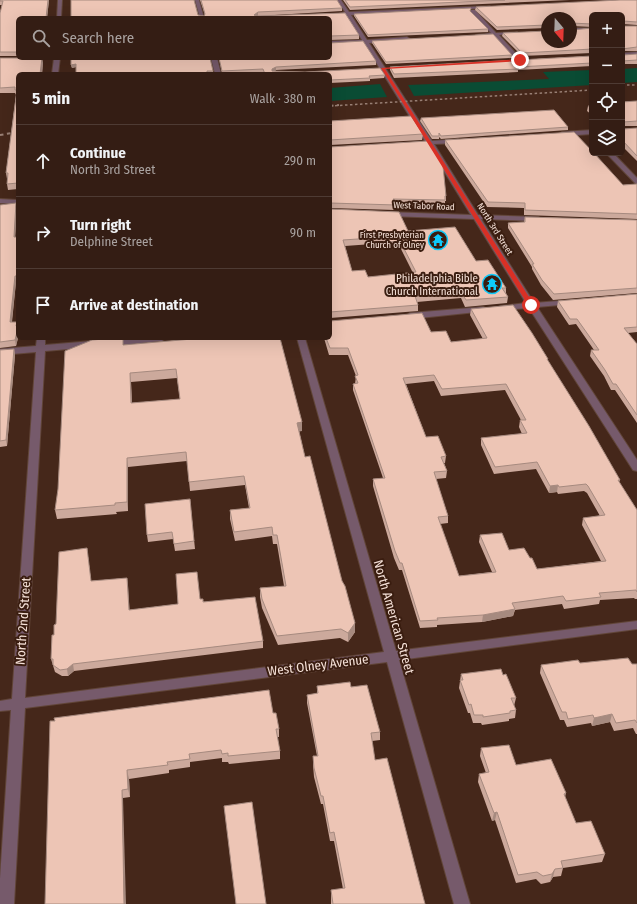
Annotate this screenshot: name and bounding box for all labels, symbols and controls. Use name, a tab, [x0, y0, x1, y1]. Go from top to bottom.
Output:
north arrow	[541, 12, 577, 48]
map controls	[589, 12, 625, 156]
button: +	[589, 12, 625, 48]
search box	[16, 16, 332, 60]
icon: search	[30, 27, 52, 49]
text: Search here	[62, 29, 134, 47]
button: −	[589, 48, 625, 84]
route end	[511, 51, 529, 69]
button: locate	[589, 84, 625, 120]
text: 5 min	[32, 88, 70, 109]
text: Walk · 380 m	[250, 91, 316, 106]
button: layers	[589, 120, 625, 156]
text: Continue	[70, 144, 126, 162]
icon: ahead	[32, 150, 54, 172]
text: 290 m	[284, 153, 316, 168]
text: North 3rd Street	[70, 162, 155, 177]
street label: West Tabor Road	[393, 200, 455, 212]
street label: North 3rd Street	[475, 201, 515, 257]
text: Turn right	[70, 216, 131, 234]
icon: right	[32, 222, 54, 244]
text: 90 m	[290, 225, 316, 240]
temple icon: First Presbyterian Church of Olney	[427, 229, 449, 251]
place label: First Presbyterian Church of Olney	[360, 230, 424, 250]
text: Delphine Street	[70, 234, 153, 249]
place label: Philadelphia Bible Church International	[386, 272, 478, 298]
temple icon: Philadelphia Bible Church International	[481, 273, 503, 295]
icon: arrive	[32, 294, 54, 316]
text: Arrive at destination	[70, 296, 198, 314]
route start	[522, 296, 540, 314]
street label: North American Street	[371, 558, 418, 677]
street label: North 2nd Street	[12, 576, 34, 665]
street label: West Olney Avenue	[267, 651, 369, 679]

